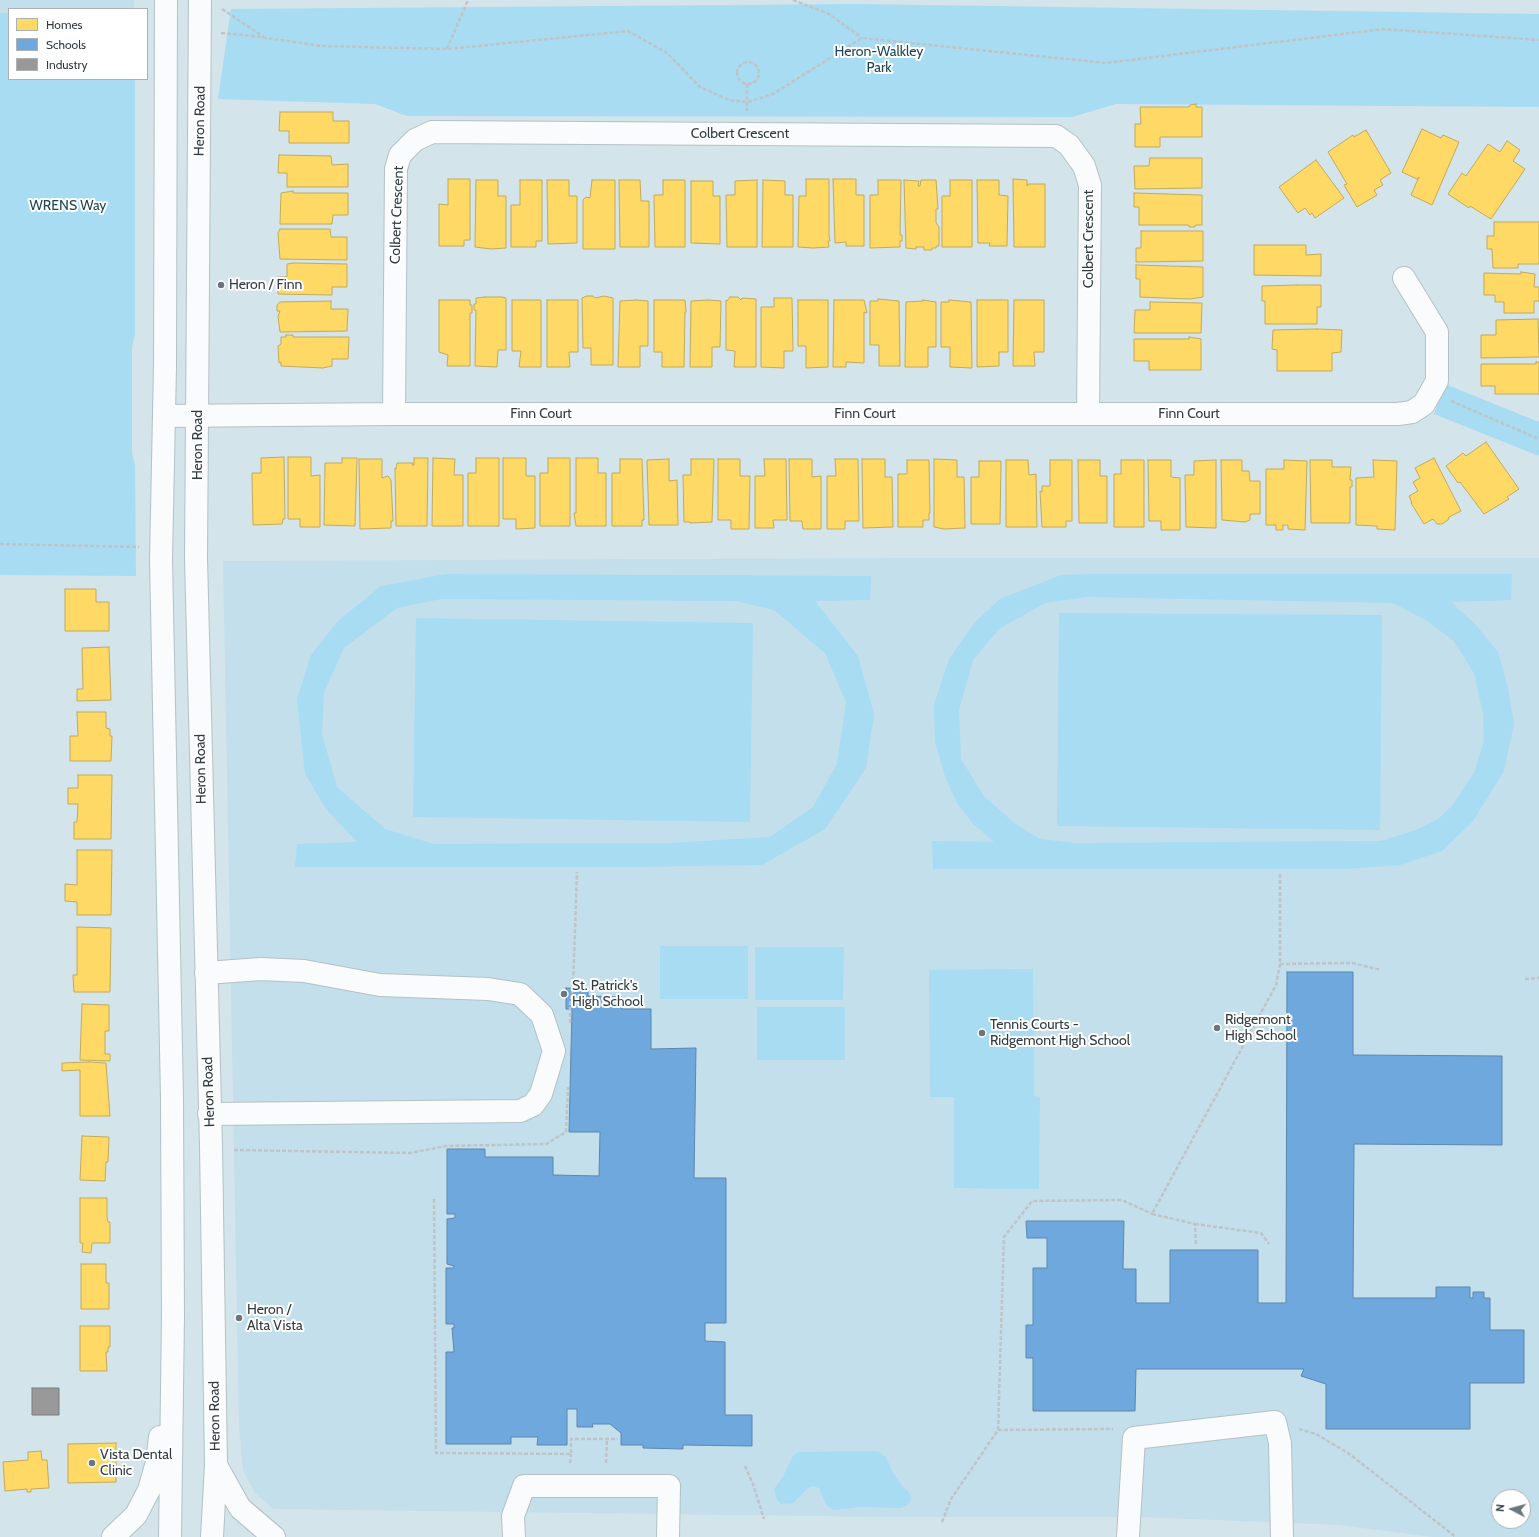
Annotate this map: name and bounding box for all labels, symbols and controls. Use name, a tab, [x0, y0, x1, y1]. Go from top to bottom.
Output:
legend	[8, 8, 148, 80]
text: Homes	[46, 17, 83, 32]
text: Schools	[46, 37, 86, 52]
park label: Heron-Walkley Park	[835, 44, 923, 76]
text: Industry	[46, 57, 87, 72]
street label: Heron Road	[191, 86, 209, 156]
street label: Colbert Crescent	[691, 126, 789, 142]
street label: Colbert Crescent	[387, 166, 407, 264]
street label: Colbert Crescent	[1081, 190, 1097, 288]
park label: WRENS Way	[30, 198, 106, 214]
place label: Heron / Finn	[229, 277, 302, 293]
marker: Heron / Finn	[216, 280, 226, 290]
street label: Finn Court	[510, 406, 572, 422]
street label: Finn Court	[834, 406, 896, 422]
street label: Finn Court	[1158, 406, 1220, 422]
street label: Heron Road	[190, 410, 206, 480]
street label: Heron Road	[192, 734, 210, 804]
place label: St. Patrick's High School	[572, 978, 643, 1010]
marker: St. Patrick's High School	[559, 989, 569, 999]
place label: Ridgemont High School	[1225, 1012, 1296, 1044]
place label: Tennis Courts - Ridgemont High School	[990, 1017, 1130, 1050]
marker: Ridgemont High School	[1212, 1023, 1222, 1033]
marker: Tennis Courts - Ridgemont High School	[977, 1028, 987, 1038]
street label: Heron Road	[199, 1057, 219, 1127]
place label: Heron / Alta Vista	[247, 1302, 303, 1334]
marker: Heron / Alta Vista	[234, 1313, 244, 1323]
street label: Heron Road	[206, 1381, 224, 1451]
place label: Vista Dental Clinic	[100, 1447, 172, 1480]
marker: Vista Dental Clinic	[87, 1458, 97, 1468]
north arrow	[1491, 1489, 1531, 1529]
text: N	[1493, 1503, 1507, 1512]

